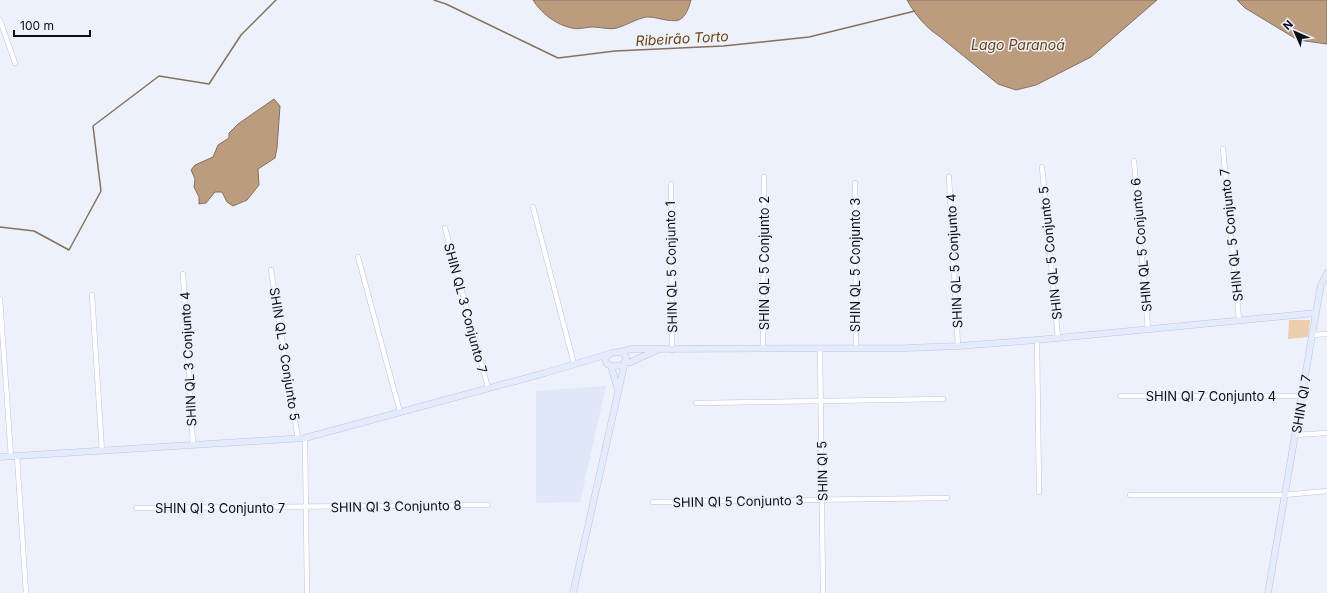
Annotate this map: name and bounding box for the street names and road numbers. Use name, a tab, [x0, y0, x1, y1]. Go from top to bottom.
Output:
street label: SHIN QL 5 Conjunto 7	[1216, 168, 1246, 302]
street label: SHIN QL 5 Conjunto 6	[1127, 177, 1155, 313]
street label: SHIN QL 5 Conjunto 5	[1035, 185, 1065, 321]
street label: SHIN QL 5 Conjunto 4	[942, 193, 966, 329]
street label: SHIN QL 5 Conjunto 2	[756, 196, 772, 330]
street label: SHIN QL 5 Conjunto 3	[847, 198, 863, 332]
street label: SHIN QL 5 Conjunto 1	[662, 201, 680, 333]
street label: SHIN QL 3 Conjunto 7	[441, 241, 491, 375]
street label: SHIN QL 3 Conjunto 5	[267, 286, 303, 422]
street label: SHIN QL 3 Conjunto 4	[176, 291, 200, 427]
street label: SHIN QI 7	[1288, 373, 1314, 435]
street label: SHIN QI 7 Conjunto 4	[1146, 388, 1276, 404]
street label: SHIN QI 5	[813, 441, 831, 501]
street label: SHIN QI 5 Conjunto 3	[673, 492, 803, 510]
street label: SHIN QI 3 Conjunto 8	[330, 497, 462, 515]
street label: SHIN QI 3 Conjunto 7	[155, 500, 285, 516]

